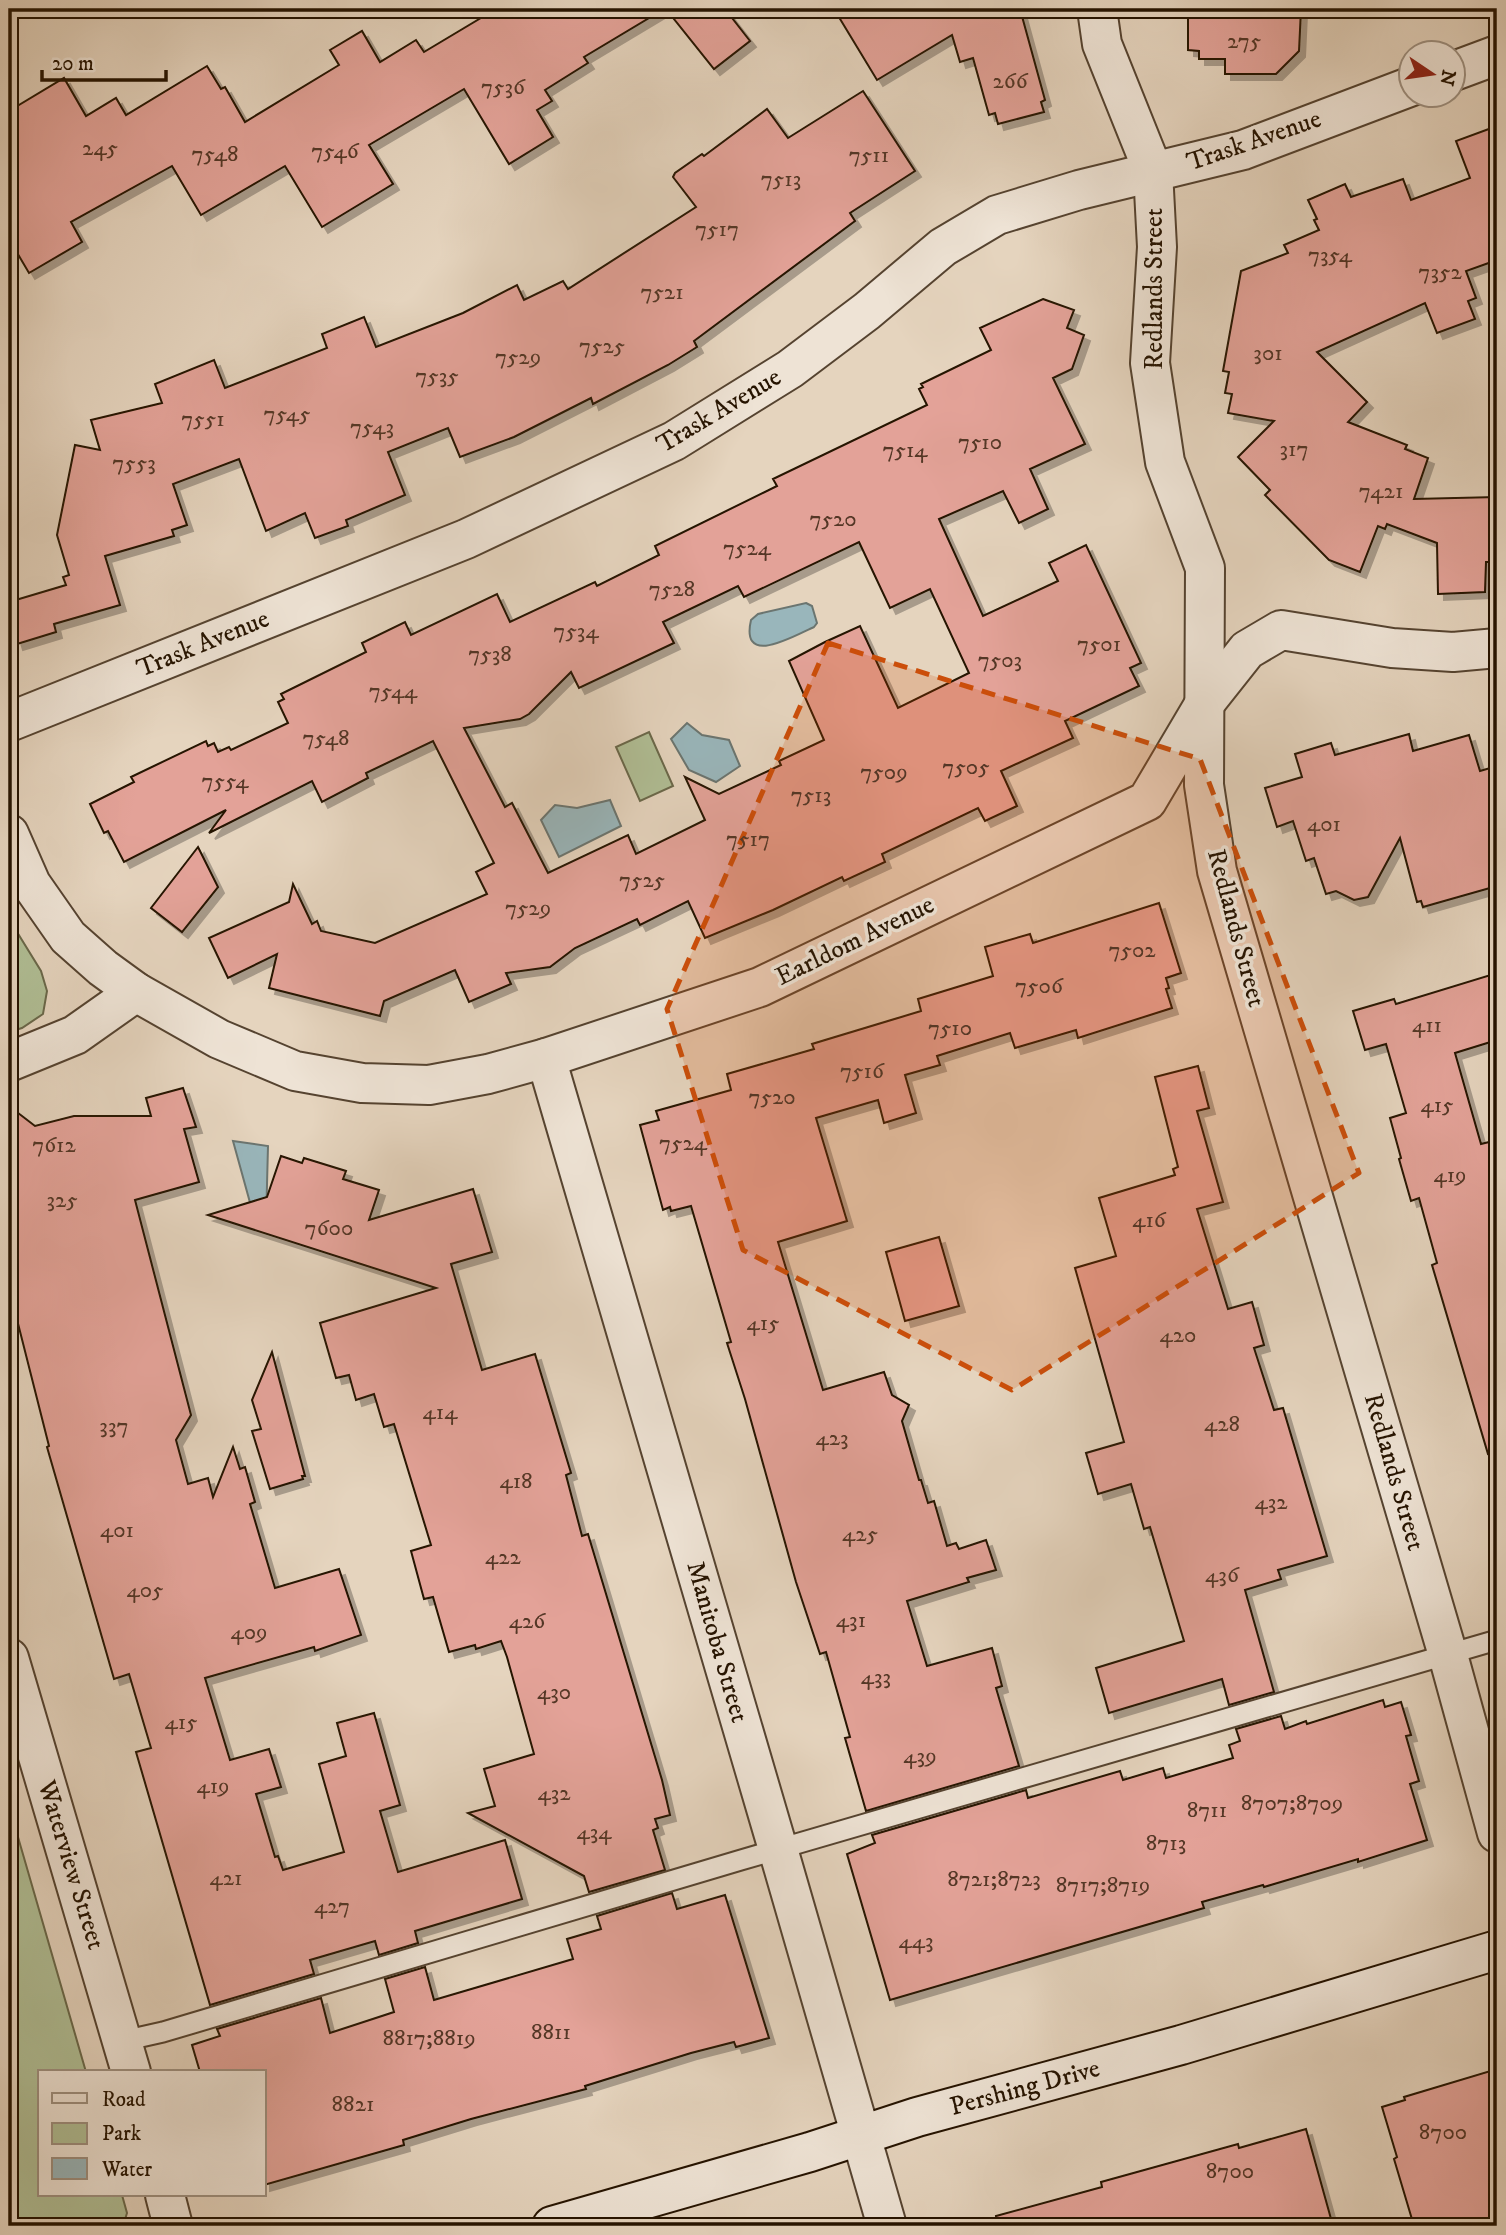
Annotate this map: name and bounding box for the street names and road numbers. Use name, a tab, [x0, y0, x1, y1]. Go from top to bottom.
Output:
street label: Trask Avenue	[1183, 103, 1325, 179]
street label: Redlands Street	[1138, 208, 1171, 370]
street label: Trask Avenue	[651, 361, 787, 461]
street label: Trask Avenue	[132, 603, 274, 685]
street label: Redlands Street	[1199, 845, 1273, 1011]
street label: Earldom Avenue	[770, 888, 940, 994]
street label: Redlands Street	[1356, 1390, 1432, 1554]
street label: Manitoba Street	[678, 1558, 756, 1726]
street label: Waterview Street	[29, 1776, 112, 1954]
street label: Pershing Drive	[946, 2052, 1104, 2124]

